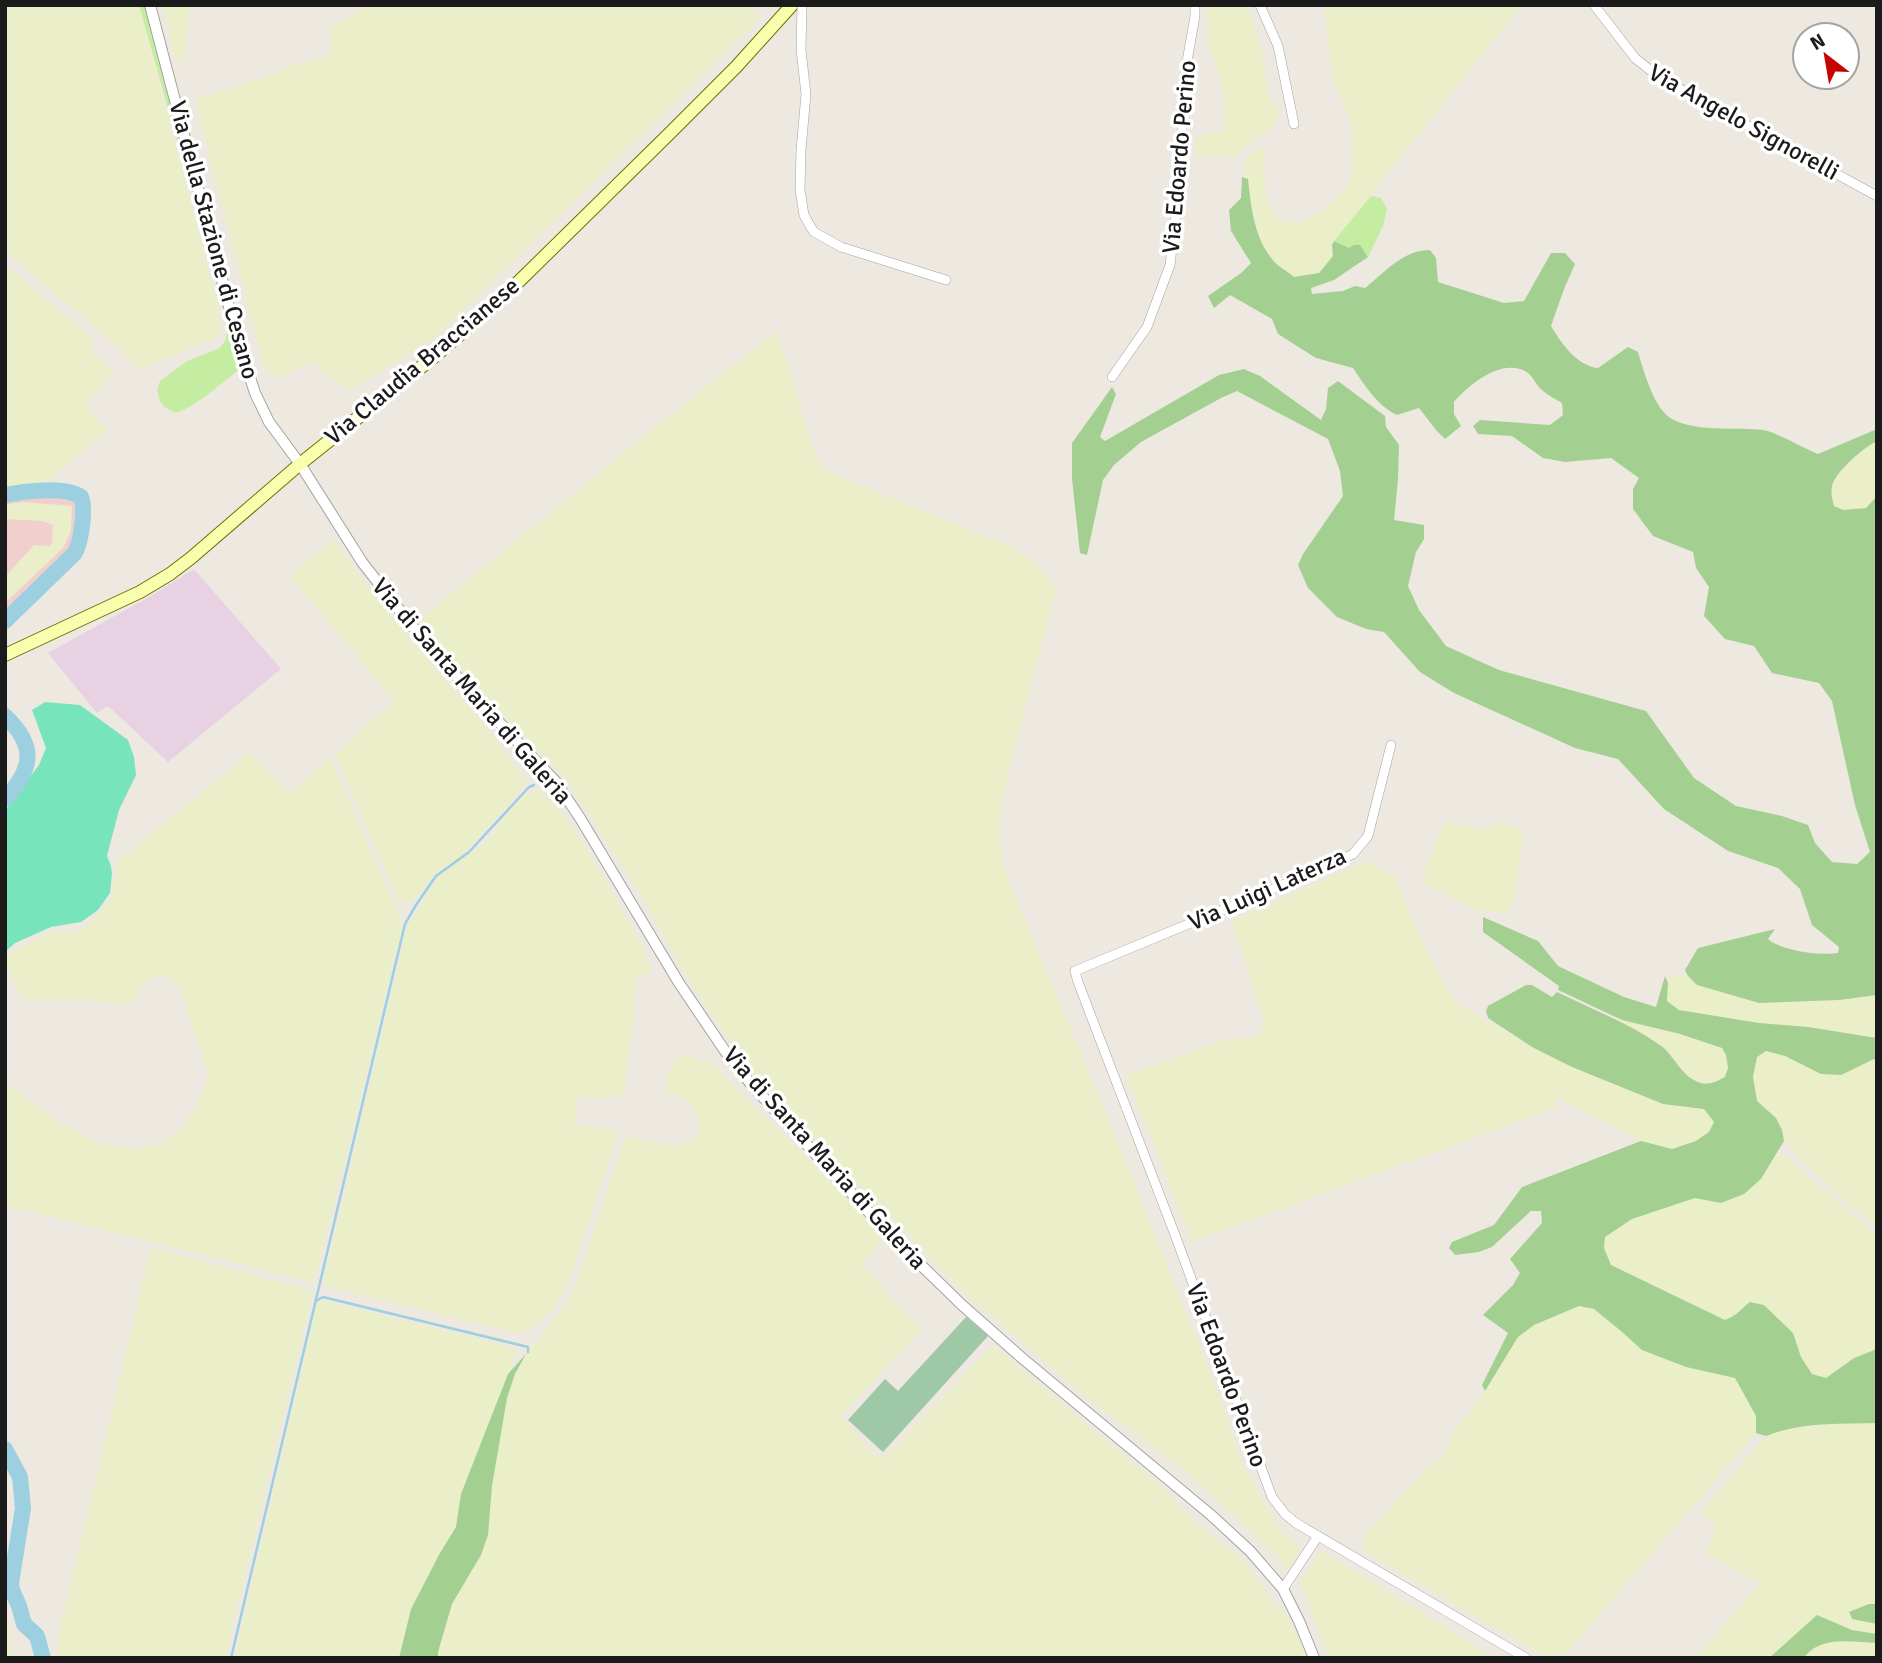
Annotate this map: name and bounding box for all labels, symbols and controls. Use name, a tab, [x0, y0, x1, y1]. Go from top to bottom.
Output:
north arrow	[1791, 21, 1861, 91]
text: N	[1806, 29, 1830, 56]
street label: Via Angelo Signorelli	[1643, 57, 1845, 187]
street label: Via Edoardo Perino	[1156, 59, 1202, 255]
street label: Via della Stazione di Cesano	[162, 98, 266, 382]
street label: Via Claudia Braccianese	[318, 271, 526, 451]
street label: Via di Santa Maria di Galeria	[366, 572, 578, 810]
street label: Via Luigi Laterza	[1183, 841, 1351, 937]
street label: Via di Santa Maria di Galeria	[717, 1040, 933, 1276]
street label: Via Edoardo Perino	[1180, 1279, 1274, 1471]

